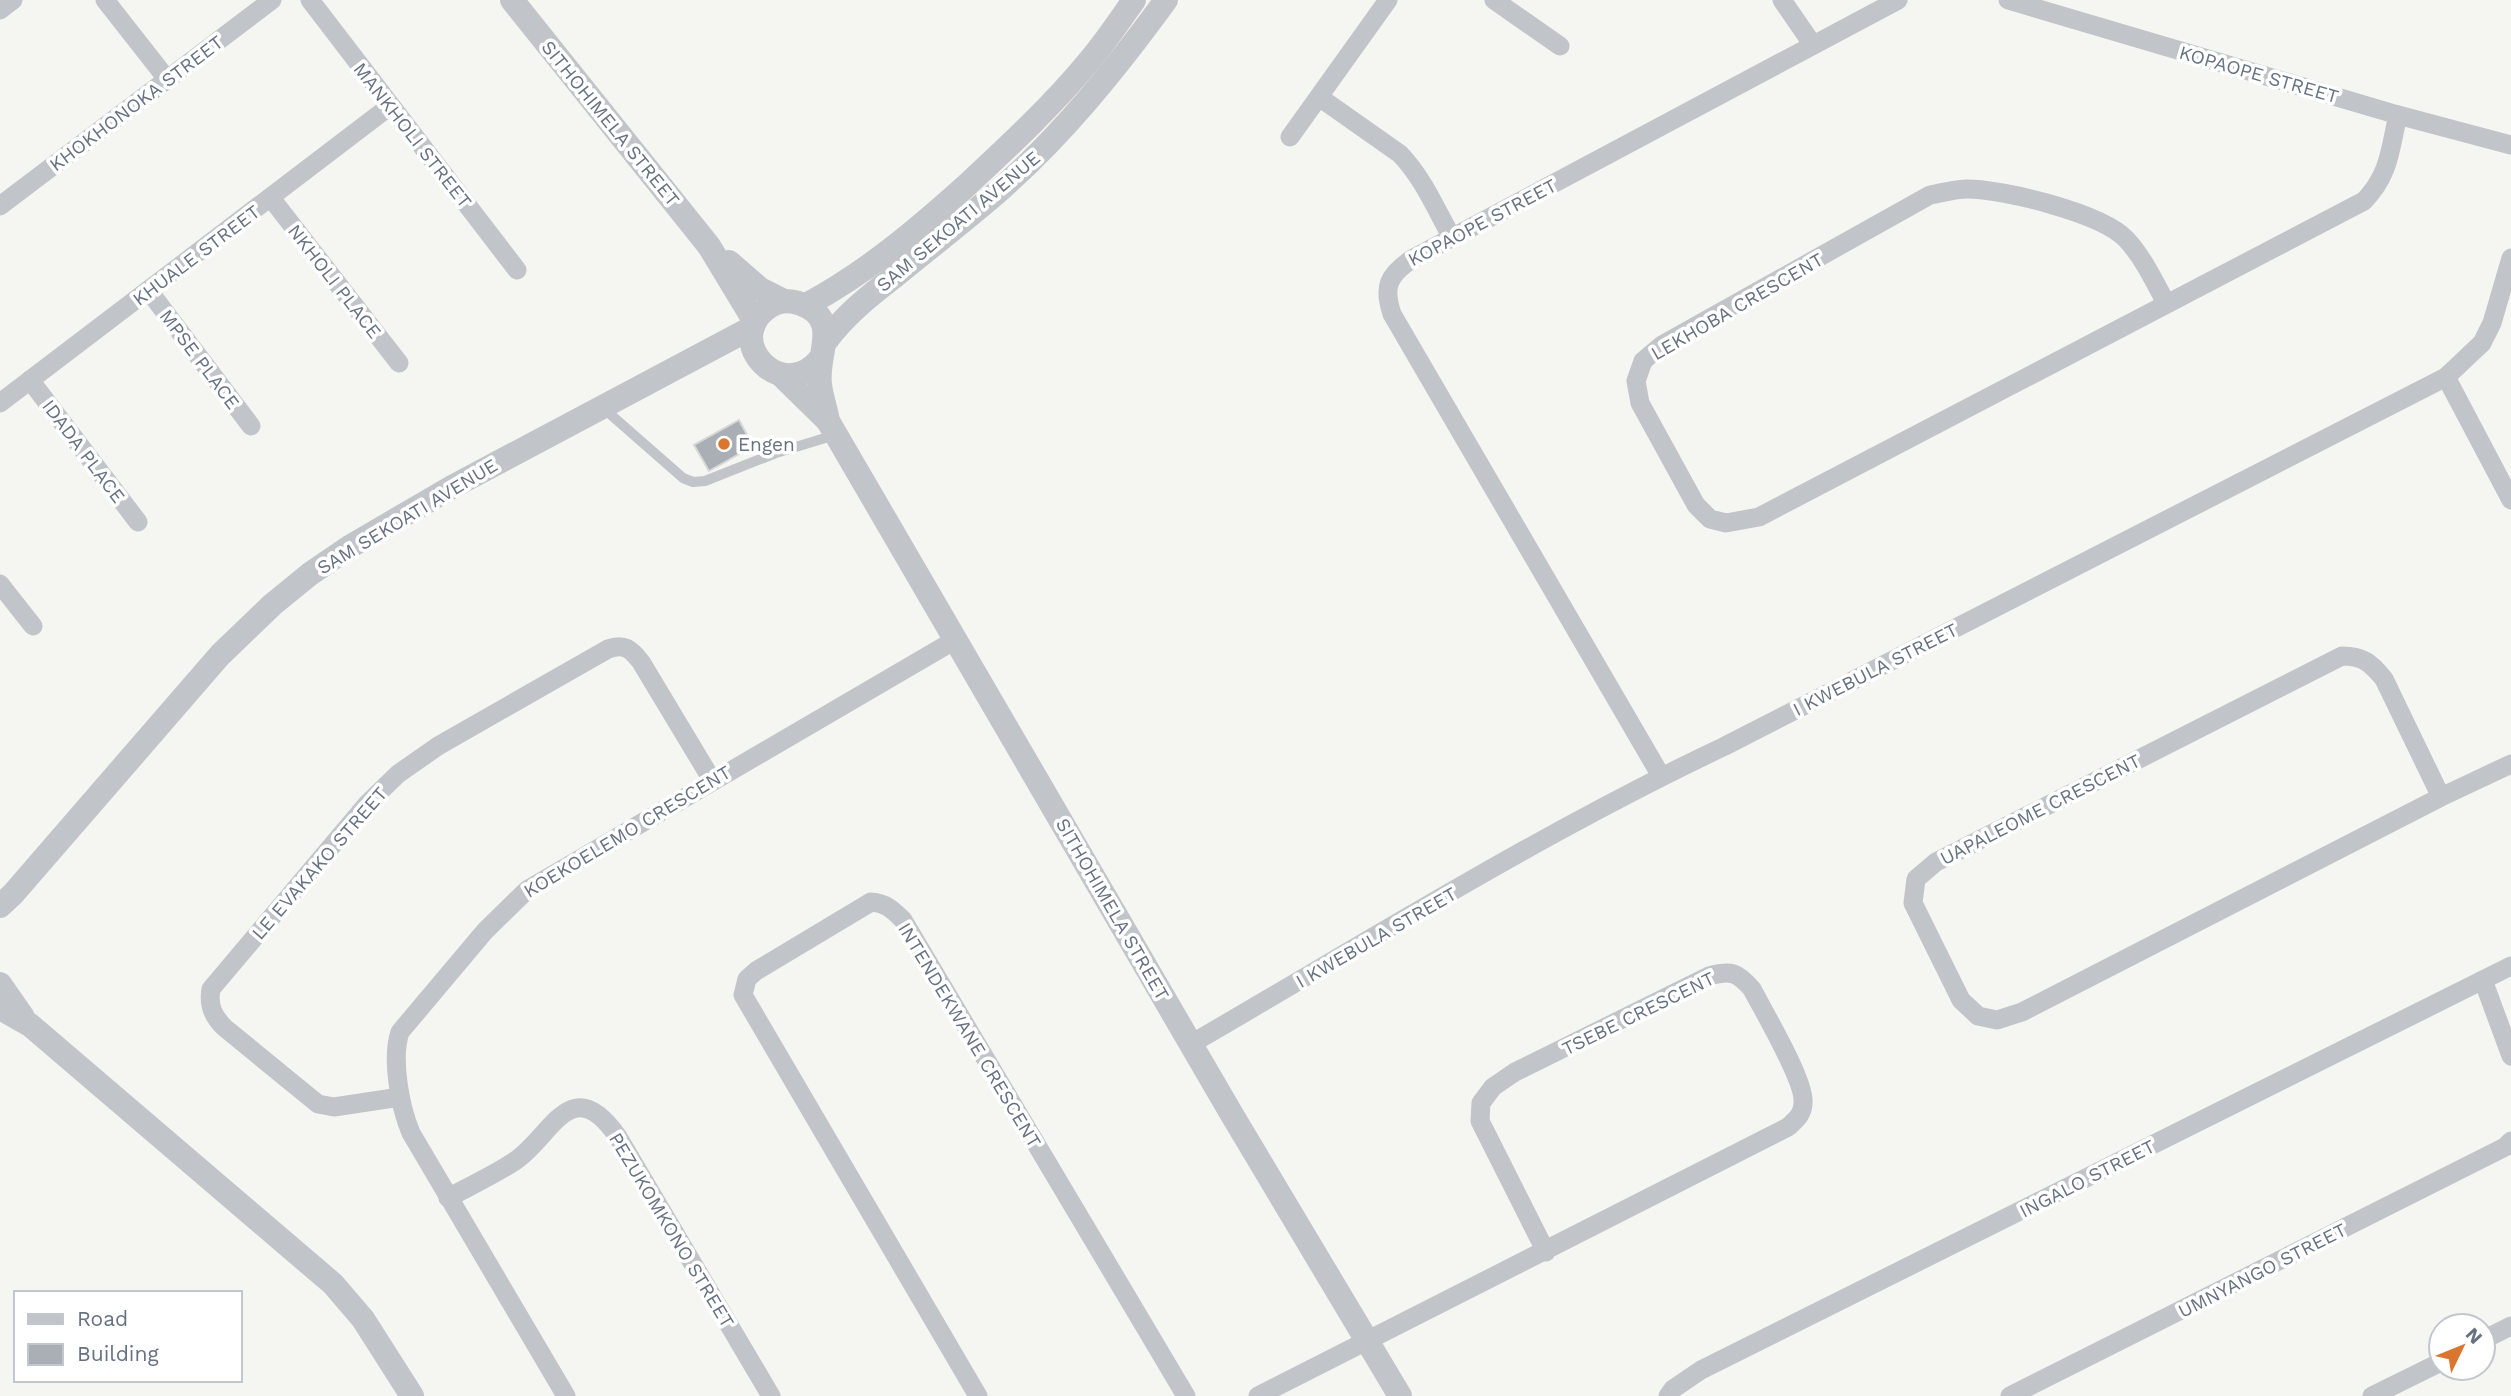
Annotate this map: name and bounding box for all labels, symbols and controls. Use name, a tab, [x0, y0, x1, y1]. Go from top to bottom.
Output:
street label: KHOKHONOKA STREET	[45, 31, 228, 176]
street label: SITHOHIMELA STREET	[537, 36, 685, 211]
street label: KOPAOPE STREET	[2177, 41, 2341, 108]
street label: MANKHOLI STREET	[349, 58, 477, 213]
street label: SAM SEKOATI AVENUE	[872, 146, 1045, 296]
street label: KOPAOPE STREET	[1404, 174, 1560, 271]
street label: KHUALE STREET	[128, 200, 264, 311]
street label: NKHOLI PLACE	[283, 220, 386, 343]
street label: LEKHOBA CRESCENT	[1647, 248, 1827, 365]
street label: MPSE PLACE	[155, 305, 245, 414]
street label: IDADA PLACE	[37, 395, 130, 507]
place label: Engen	[738, 433, 795, 456]
marker: Engen	[716, 436, 732, 452]
street label: SAM SEKOATI AVENUE	[313, 453, 502, 579]
street label: I KWEBULA STREET	[1789, 618, 1961, 721]
street label: UAPALEOME CRESCENT	[1936, 749, 2144, 870]
street label: KOEKOELEMO CRESCENT	[520, 760, 735, 902]
street label: LE EVAKAKO STREET	[247, 782, 392, 944]
street label: SITHOHIMELA STREET	[1051, 814, 1174, 1004]
street label: I KWEBULA STREET	[1292, 882, 1461, 993]
street label: INTENDEKWANE CRESCENT	[893, 919, 1046, 1152]
street label: TSEBE CRESCENT	[1558, 967, 1718, 1060]
street label: PEZUKOMKONO STREET	[604, 1128, 739, 1332]
street label: INGALO STREET	[2016, 1134, 2159, 1223]
street label: UMNYANGO STREET	[2174, 1218, 2350, 1323]
legend	[14, 1291, 242, 1382]
text: Road	[77, 1306, 128, 1331]
north arrow	[2427, 1312, 2497, 1382]
text: N	[2461, 1323, 2487, 1349]
text: Building	[77, 1341, 159, 1366]

